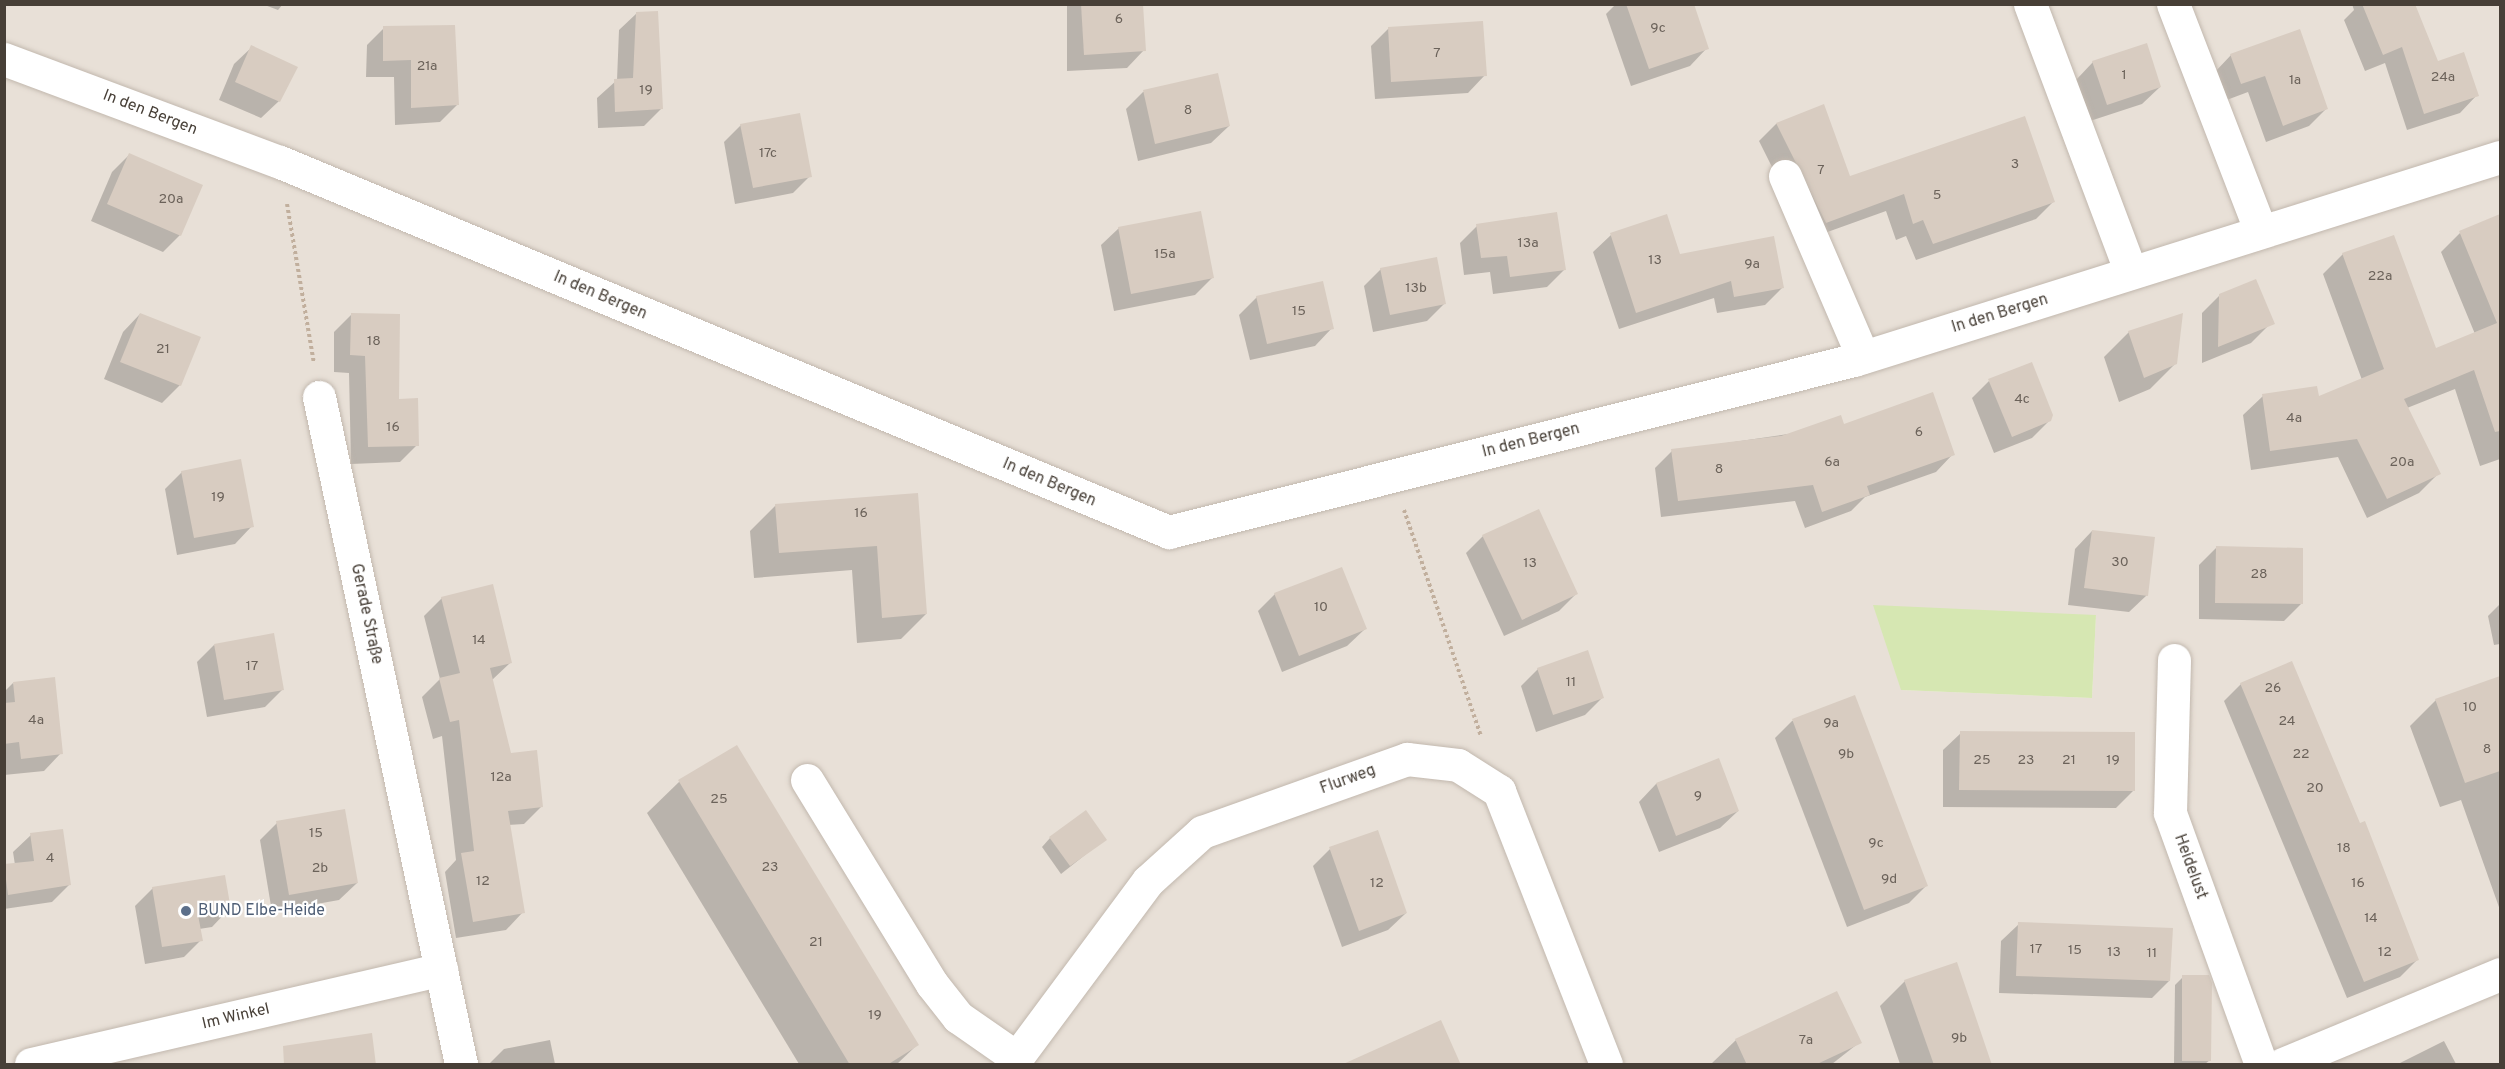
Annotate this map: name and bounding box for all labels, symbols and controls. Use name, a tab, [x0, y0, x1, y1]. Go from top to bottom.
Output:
house number: 6	[1115, 12, 1123, 28]
house number: 9c	[1650, 21, 1666, 37]
house number: 7	[1433, 46, 1441, 62]
house number: 21a	[417, 59, 437, 75]
house number: 1	[2121, 68, 2127, 84]
house number: 24a	[2431, 70, 2455, 86]
house number: 1a	[2289, 73, 2301, 89]
house number: 19	[639, 83, 653, 99]
street label: In den Bergen	[100, 86, 200, 140]
house number: 8	[1184, 103, 1192, 119]
house number: 17c	[759, 146, 777, 162]
house number: 3	[2011, 157, 2019, 173]
house number: 7	[1817, 163, 1825, 179]
house number: 5	[1933, 188, 1941, 204]
house number: 20a	[159, 192, 183, 208]
house number: 13a	[1517, 236, 1539, 252]
house number: 15a	[1154, 247, 1176, 263]
house number: 13	[1648, 253, 1662, 269]
house number: 9a	[1744, 257, 1760, 273]
street label: In den Bergen	[550, 268, 650, 324]
house number: 22a	[2368, 269, 2392, 285]
house number: 13b	[1405, 281, 1427, 297]
street label: In den Bergen	[1950, 290, 2050, 338]
house number: 15	[1292, 304, 1306, 320]
house number: 18	[367, 334, 381, 350]
house number: 21	[156, 342, 170, 358]
house number: 4c	[2014, 392, 2030, 408]
house number: 4a	[2286, 411, 2302, 427]
house number: 16	[386, 420, 400, 436]
street label: In den Bergen	[1480, 420, 1582, 462]
house number: 6	[1915, 425, 1923, 441]
street label: In den Bergen	[999, 455, 1099, 511]
house number: 6a	[1824, 455, 1840, 471]
house number: 20a	[2390, 455, 2414, 471]
house number: 8	[1715, 462, 1723, 478]
house number: 19	[211, 490, 225, 506]
house number: 16	[854, 506, 868, 522]
house number: 30	[2111, 555, 2129, 571]
house number: 13	[1523, 556, 1537, 572]
street label: Gerade Straße	[346, 562, 386, 666]
house number: 28	[2250, 567, 2268, 583]
house number: 10	[1314, 600, 1328, 616]
house number: 14	[472, 633, 486, 649]
house number: 17	[246, 659, 258, 675]
house number: 11	[1566, 675, 1576, 691]
house number: 26	[2265, 681, 2281, 697]
house number: 10	[2463, 700, 2477, 716]
house number: 4a	[28, 713, 44, 729]
house number: 24	[2278, 714, 2296, 730]
house number: 9a	[1823, 716, 1839, 732]
house number: 8	[2483, 742, 2491, 758]
house number: 9b	[1838, 747, 1854, 763]
house number: 22	[2292, 747, 2310, 763]
house number: 25	[1973, 753, 1991, 769]
house number: 23	[2018, 753, 2034, 769]
house number: 21	[2062, 753, 2076, 769]
house number: 19	[2106, 753, 2120, 769]
street label: Flurweg	[1318, 761, 1378, 799]
house number: 12a	[490, 770, 512, 786]
house number: 20	[2306, 781, 2324, 797]
house number: 9	[1694, 789, 1702, 805]
house number: 25	[710, 792, 728, 808]
house number: 15	[309, 826, 323, 842]
street label: Heidelust	[2169, 832, 2211, 902]
house number: 9c	[1868, 836, 1884, 852]
house number: 18	[2337, 841, 2351, 857]
house number: 4	[46, 851, 54, 867]
house number: 23	[762, 860, 778, 876]
house number: 2b	[312, 861, 328, 877]
house number: 9d	[1881, 872, 1897, 888]
house number: 12	[476, 874, 490, 890]
house number: 12	[1370, 876, 1384, 892]
house number: 16	[2351, 876, 2365, 892]
place label: BUND Elbe-Heide	[198, 901, 325, 921]
marker: BUND Elbe-Heide	[179, 904, 193, 918]
house number: 14	[2364, 911, 2378, 927]
house number: 21	[809, 935, 823, 951]
house number: 17	[2030, 942, 2042, 958]
house number: 15	[2068, 943, 2082, 959]
house number: 13	[2107, 945, 2121, 961]
house number: 12	[2378, 945, 2392, 961]
house number: 11	[2147, 946, 2157, 962]
street label: Im Winkel	[200, 1000, 272, 1034]
house number: 19	[868, 1008, 882, 1024]
house number: 9b	[1951, 1031, 1967, 1047]
house number: 7a	[1799, 1033, 1813, 1049]

